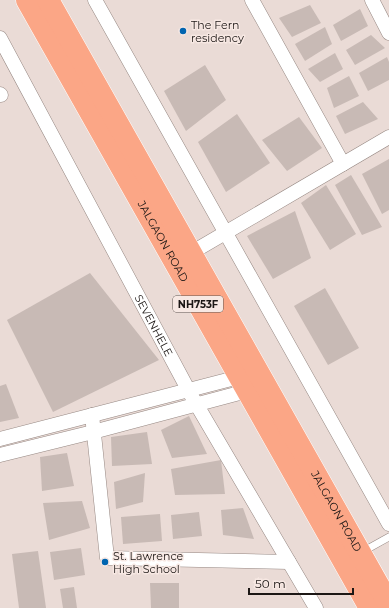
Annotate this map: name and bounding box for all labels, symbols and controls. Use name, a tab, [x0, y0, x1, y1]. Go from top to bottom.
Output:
place label: The Fern residency	[191, 18, 244, 45]
marker: The Fern residency	[178, 26, 188, 36]
street label: JALGAON ROAD	[134, 197, 192, 284]
street label: SEVENHELE	[132, 292, 176, 359]
road number: NH753F	[173, 296, 223, 312]
street label: JALGAON ROAD	[308, 467, 365, 554]
place label: St. Lawrence High School	[113, 549, 184, 576]
marker: St. Lawrence High School	[100, 557, 110, 567]
scale bar	[249, 570, 353, 596]
text: 50 m	[255, 576, 286, 591]

